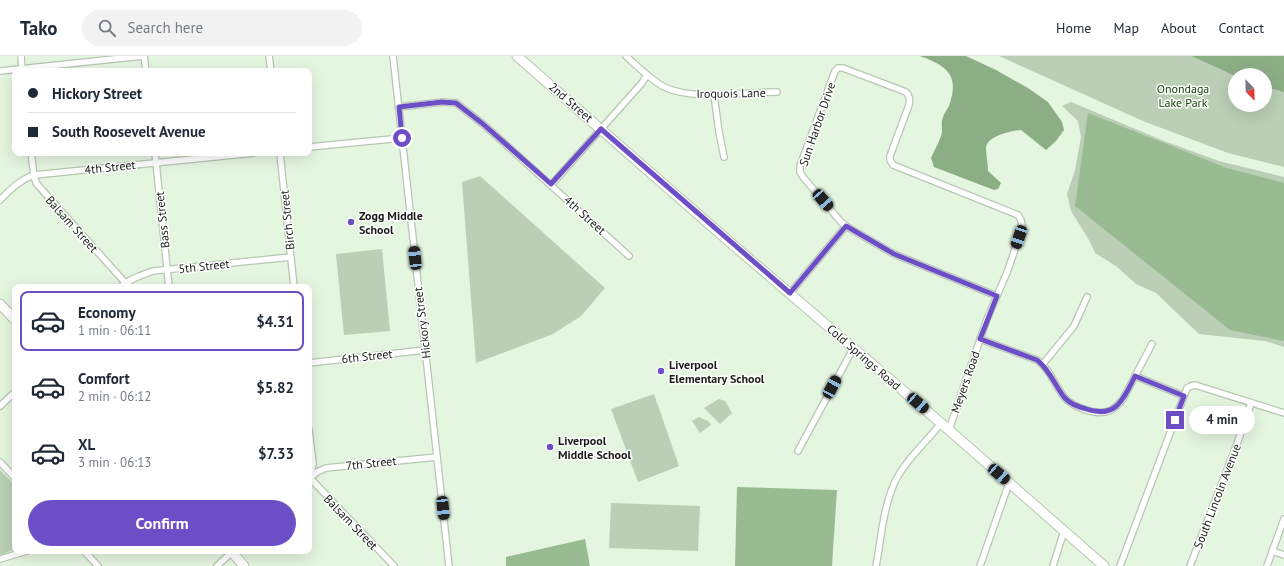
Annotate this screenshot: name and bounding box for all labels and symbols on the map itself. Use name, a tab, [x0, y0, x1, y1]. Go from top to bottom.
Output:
north arrow	[1228, 68, 1272, 112]
street label: 2nd Street	[546, 79, 596, 125]
street label: Sun Harbor Drive	[796, 80, 838, 168]
park label: Onondaga Lake Park	[1157, 81, 1209, 110]
street label: Iroquois Lane	[696, 85, 766, 101]
route start	[393, 129, 411, 147]
street label: 4th Street	[84, 157, 136, 177]
car	[811, 187, 835, 213]
street label: Birch Street	[276, 189, 298, 251]
street label: Bass Street	[152, 191, 172, 249]
street label: 4th Street	[561, 192, 609, 238]
street label: Balsam Street	[43, 193, 101, 255]
place label: Zogg Middle School	[359, 208, 423, 237]
marker: Zogg Middle School	[346, 217, 356, 227]
car	[1009, 224, 1029, 250]
car	[408, 245, 422, 271]
street label: 5th Street	[178, 256, 230, 276]
street label: Hickory Street	[410, 286, 434, 360]
street label: Cold Springs Road	[824, 321, 904, 393]
street label: 6th Street	[341, 346, 393, 366]
street label: Meyers Road	[947, 349, 983, 415]
place label: Liverpool Elementary School	[669, 357, 765, 386]
marker: Liverpool Elementary School	[656, 366, 666, 376]
car	[821, 374, 843, 400]
car	[905, 391, 931, 415]
callout: 4 min	[1189, 406, 1255, 434]
route end	[1166, 411, 1184, 429]
place label: Liverpool Middle School	[558, 433, 631, 462]
street label: South Lincoln Avenue	[1190, 441, 1244, 551]
marker: Liverpool Middle School	[545, 442, 555, 452]
street label: 7th Street	[345, 453, 397, 473]
car	[986, 462, 1012, 486]
street label: Balsam Street	[321, 491, 381, 553]
car	[436, 495, 450, 521]

